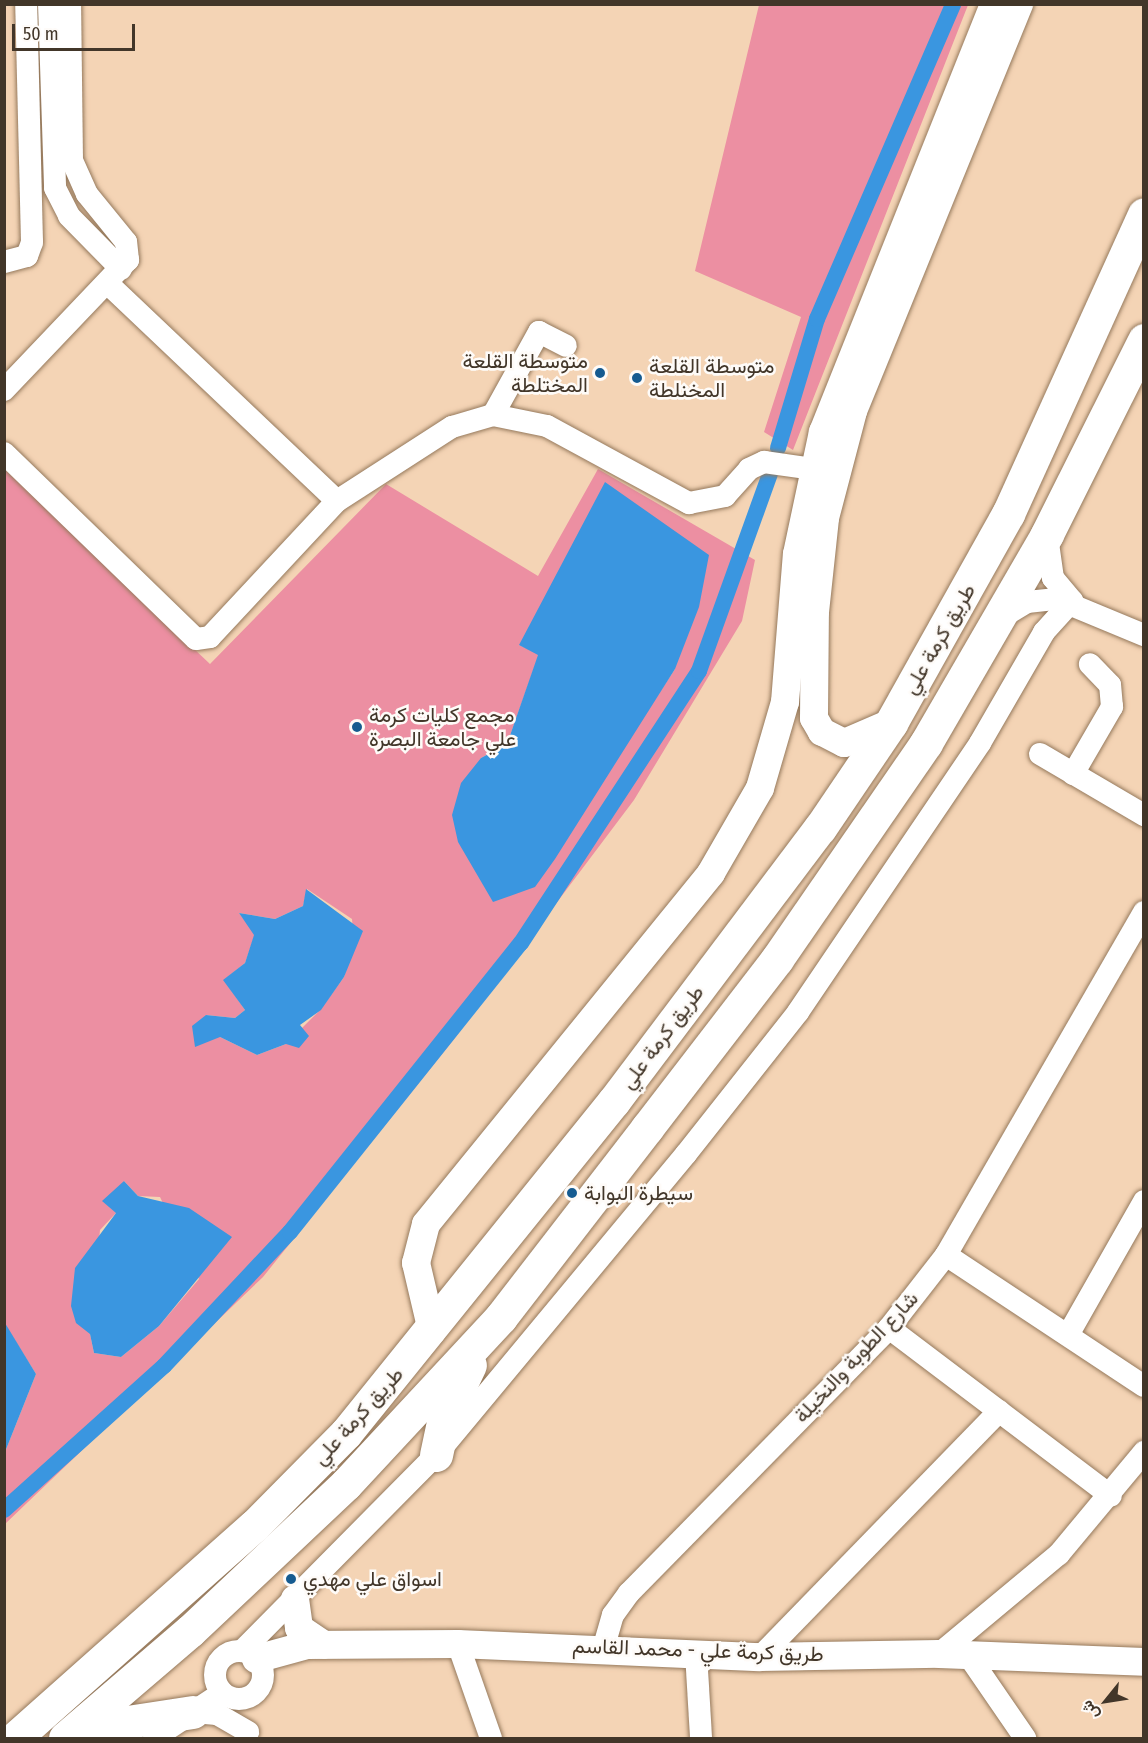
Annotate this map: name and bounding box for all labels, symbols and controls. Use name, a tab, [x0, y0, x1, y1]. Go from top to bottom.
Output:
scale bar	[15, 12, 138, 50]
text: 50 m	[23, 23, 59, 45]
place label: متوسطة القلعة المختلطة	[462, 348, 588, 398]
place label: متوسطة القلعة المخنلطة	[649, 353, 775, 403]
marker: متوسطة القلعة المختلطة	[593, 366, 607, 380]
marker: متوسطة القلعة المخنلطة	[630, 371, 644, 385]
street label: طريق كرمة علي	[897, 579, 981, 699]
place label: مجمع كليات كرمة علي جامعة البصرة	[369, 702, 516, 752]
marker: مجمع كليات كرمة علي جامعة البصرة	[350, 720, 364, 734]
street label: طريق كرمة علي	[615, 980, 709, 1094]
place label: سيطرة البوابة	[584, 1180, 693, 1206]
marker: سيطرة البوابة	[565, 1186, 579, 1200]
street label: شارع الطوبة والنخيلة	[789, 1286, 923, 1428]
street label: طريق كرمة علي	[307, 1362, 409, 1470]
place label: اسواق علي مهدي	[303, 1566, 442, 1592]
marker: اسواق علي مهدي	[284, 1572, 298, 1586]
street label: طريق كرمة علي - محمد القاسم	[572, 1633, 824, 1667]
north arrow	[1076, 1671, 1136, 1731]
text: ش	[1077, 1697, 1103, 1723]

